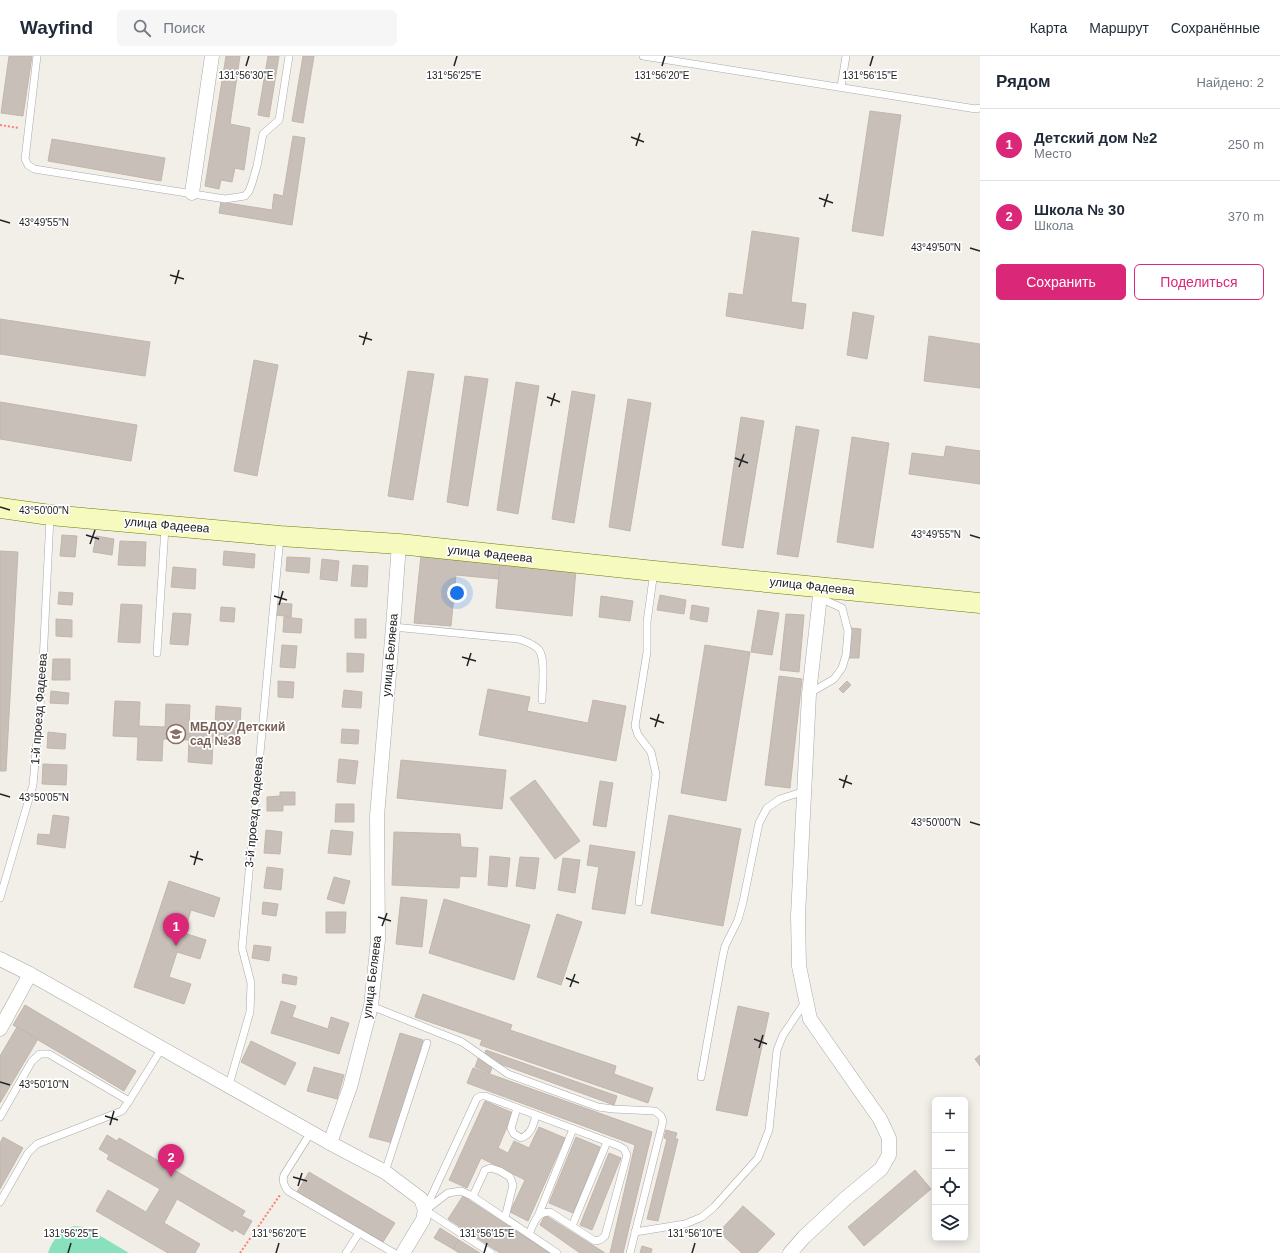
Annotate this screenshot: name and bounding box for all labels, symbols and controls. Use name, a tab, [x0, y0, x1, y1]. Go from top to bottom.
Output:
search box	[117, 10, 397, 46]
text: Wayfind	[20, 17, 93, 38]
icon: search	[131, 17, 153, 39]
text: Поиск	[163, 19, 205, 36]
text: Карта	[1030, 20, 1067, 36]
text: Маршрут	[1089, 20, 1149, 36]
text: Сохранённые	[1171, 20, 1260, 36]
text: 131°56'30"E	[218, 70, 274, 81]
text: 131°56'25"E	[426, 70, 482, 81]
text: 131°56'20"E	[634, 70, 690, 81]
text: 131°56'15"E	[842, 70, 898, 81]
text: Рядом	[996, 72, 1051, 91]
text: Найдено: 2	[1196, 75, 1264, 90]
text: Детский дом №2	[1034, 129, 1157, 146]
text: 1	[1005, 137, 1013, 152]
text: 250 m	[1228, 137, 1264, 152]
text: Место	[1034, 146, 1072, 161]
text: Школа № 30	[1034, 201, 1125, 218]
text: 2	[1005, 209, 1013, 224]
text: 370 m	[1228, 209, 1264, 224]
text: 43°49'55"N	[19, 217, 69, 228]
text: Школа	[1034, 218, 1074, 233]
text: 43°49'50"N	[911, 242, 961, 253]
button: Сохранить	[996, 264, 1126, 300]
button: Поделиться	[1134, 264, 1264, 300]
text: 43°50'00"N	[19, 505, 69, 516]
street label: улица Фадеева	[124, 514, 210, 536]
text: 43°49'55"N	[911, 529, 961, 540]
street label: улица Фадеева	[447, 543, 534, 565]
street label: улица Фадеева	[769, 575, 856, 597]
your location	[447, 583, 467, 603]
street label: улица Беляева	[379, 612, 401, 697]
street label: 1-й проезд Фадеева	[28, 653, 50, 765]
place label: МБДОУ Детский сад №38	[190, 720, 285, 748]
school or university icon: МБДОУ Детский сад №38	[165, 723, 187, 745]
street label: 3-й проезд Фадеева	[242, 755, 266, 868]
text: 43°50'05"N	[19, 792, 69, 803]
text: 43°50'00"N	[911, 817, 961, 828]
pin: 1	[163, 913, 189, 946]
street label: улица Беляева	[360, 934, 384, 1019]
text: 43°50'10"N	[19, 1079, 69, 1090]
map controls	[932, 1097, 968, 1241]
button: +	[932, 1097, 968, 1133]
button: −	[932, 1133, 968, 1169]
pin: 2	[158, 1144, 184, 1177]
button: locate	[932, 1169, 968, 1205]
button: layers	[932, 1205, 968, 1241]
text: 131°56'25"E	[43, 1228, 99, 1239]
text: 131°56'20"E	[251, 1228, 307, 1239]
text: 131°56'15"E	[459, 1228, 515, 1239]
text: 131°56'10"E	[667, 1228, 723, 1239]

